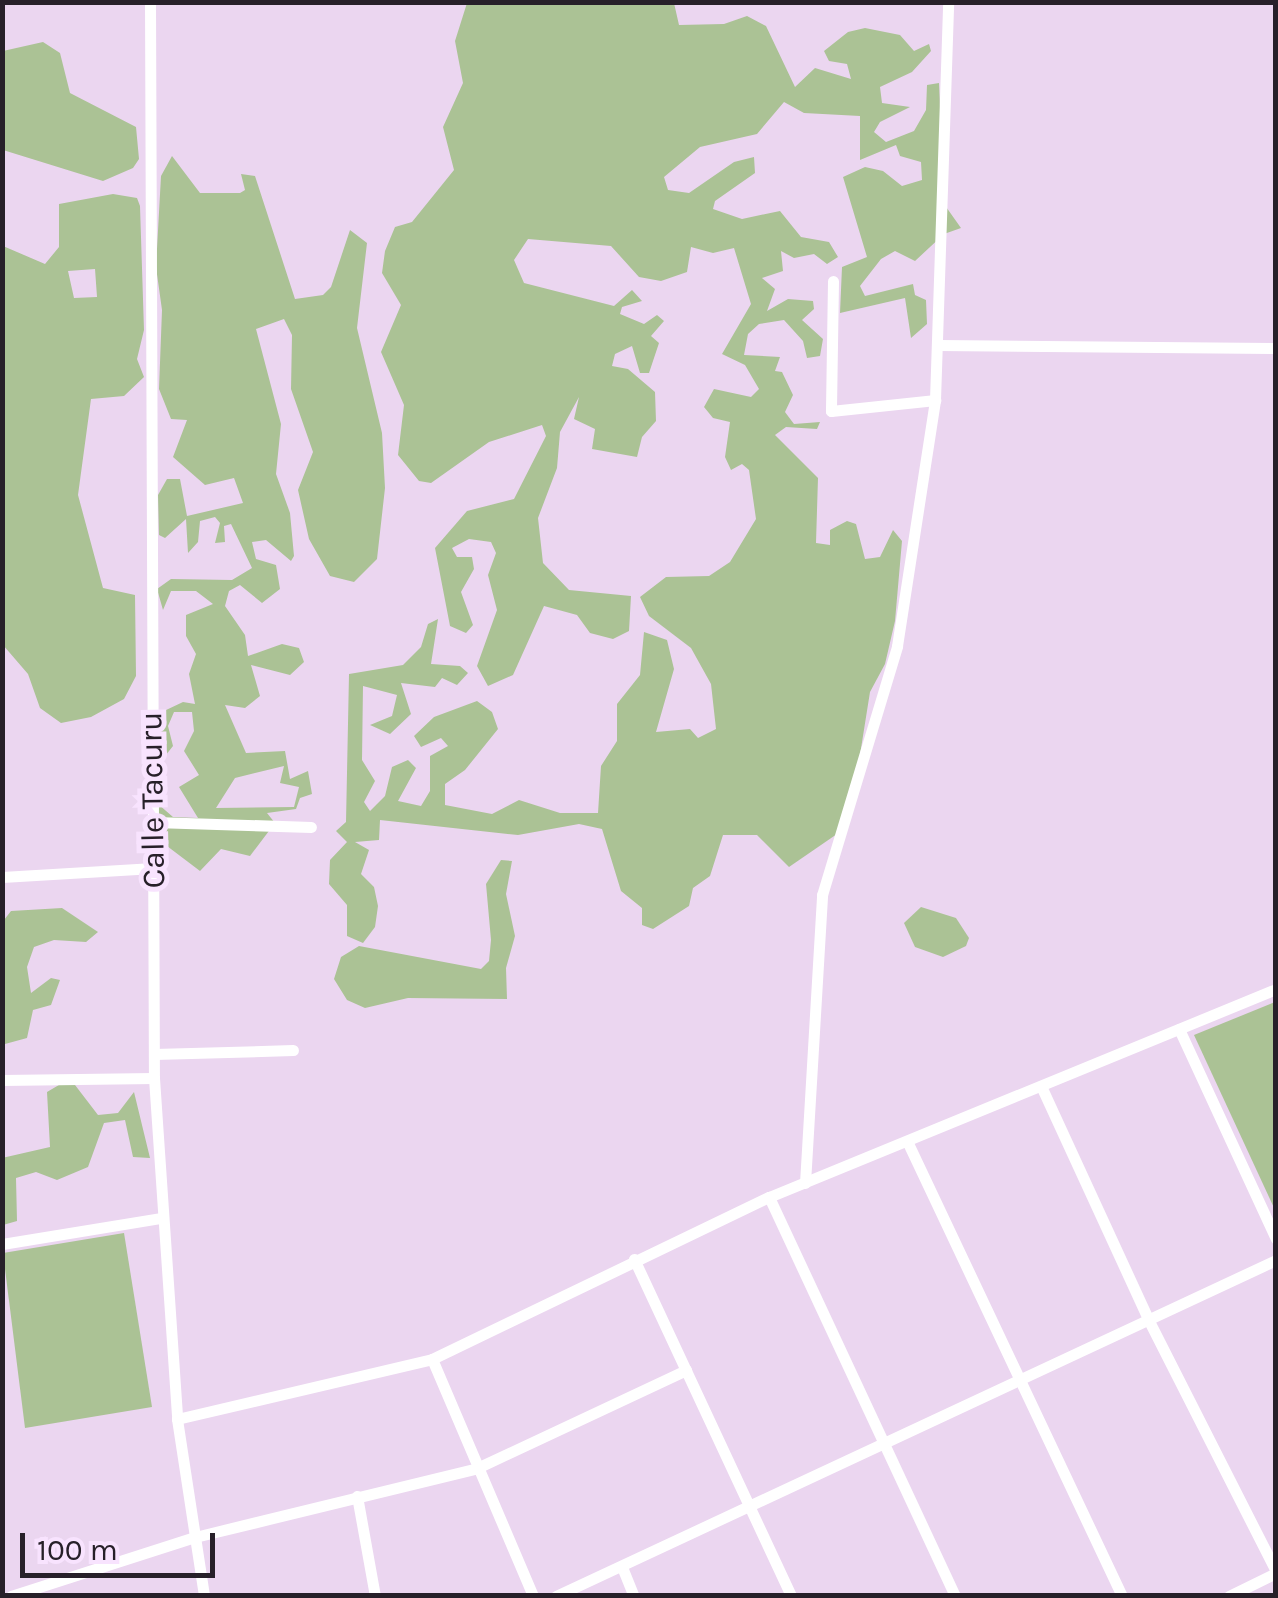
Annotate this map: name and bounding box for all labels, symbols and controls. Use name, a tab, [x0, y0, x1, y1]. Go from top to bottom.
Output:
street label: Calle Tacuru	[132, 711, 174, 889]
scale bar	[25, 1513, 220, 1575]
text: 100 m	[37, 1532, 118, 1568]

